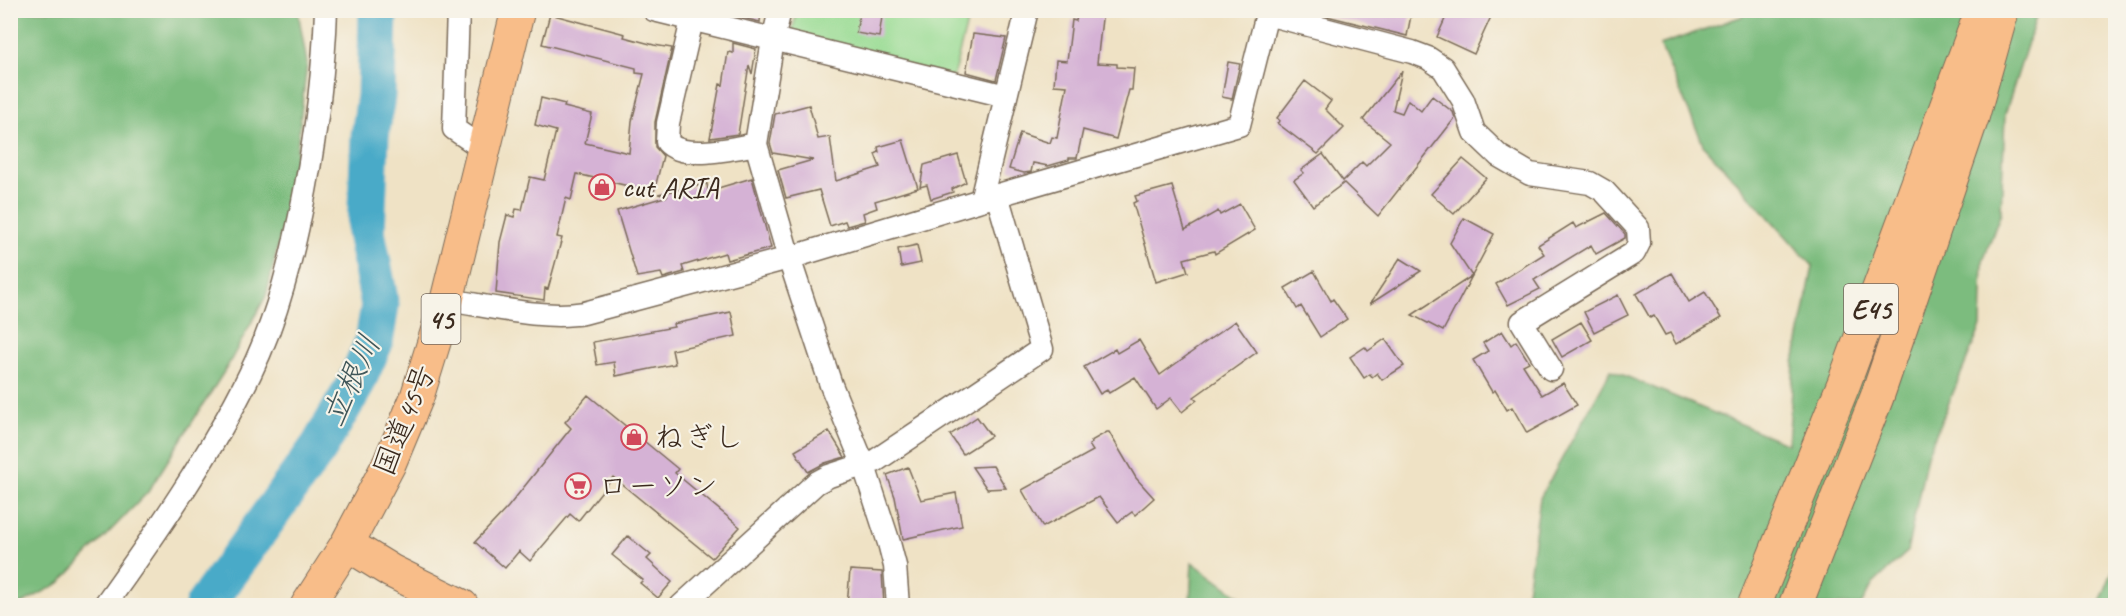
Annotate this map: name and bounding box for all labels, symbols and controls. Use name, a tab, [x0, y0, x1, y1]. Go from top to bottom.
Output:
place label: cut ARIA	[622, 168, 720, 206]
shop icon: cut ARIA	[587, 172, 617, 202]
road number: E45	[1844, 284, 1898, 334]
road number: 45	[422, 294, 460, 344]
water label: 立根川	[312, 328, 390, 432]
street label: 国道45号	[364, 359, 444, 481]
place label: ねぎし	[654, 418, 744, 456]
shop icon: ねぎし	[619, 422, 649, 452]
place label: ローソン	[598, 467, 718, 505]
supermarket icon: ローソン	[563, 471, 593, 501]

